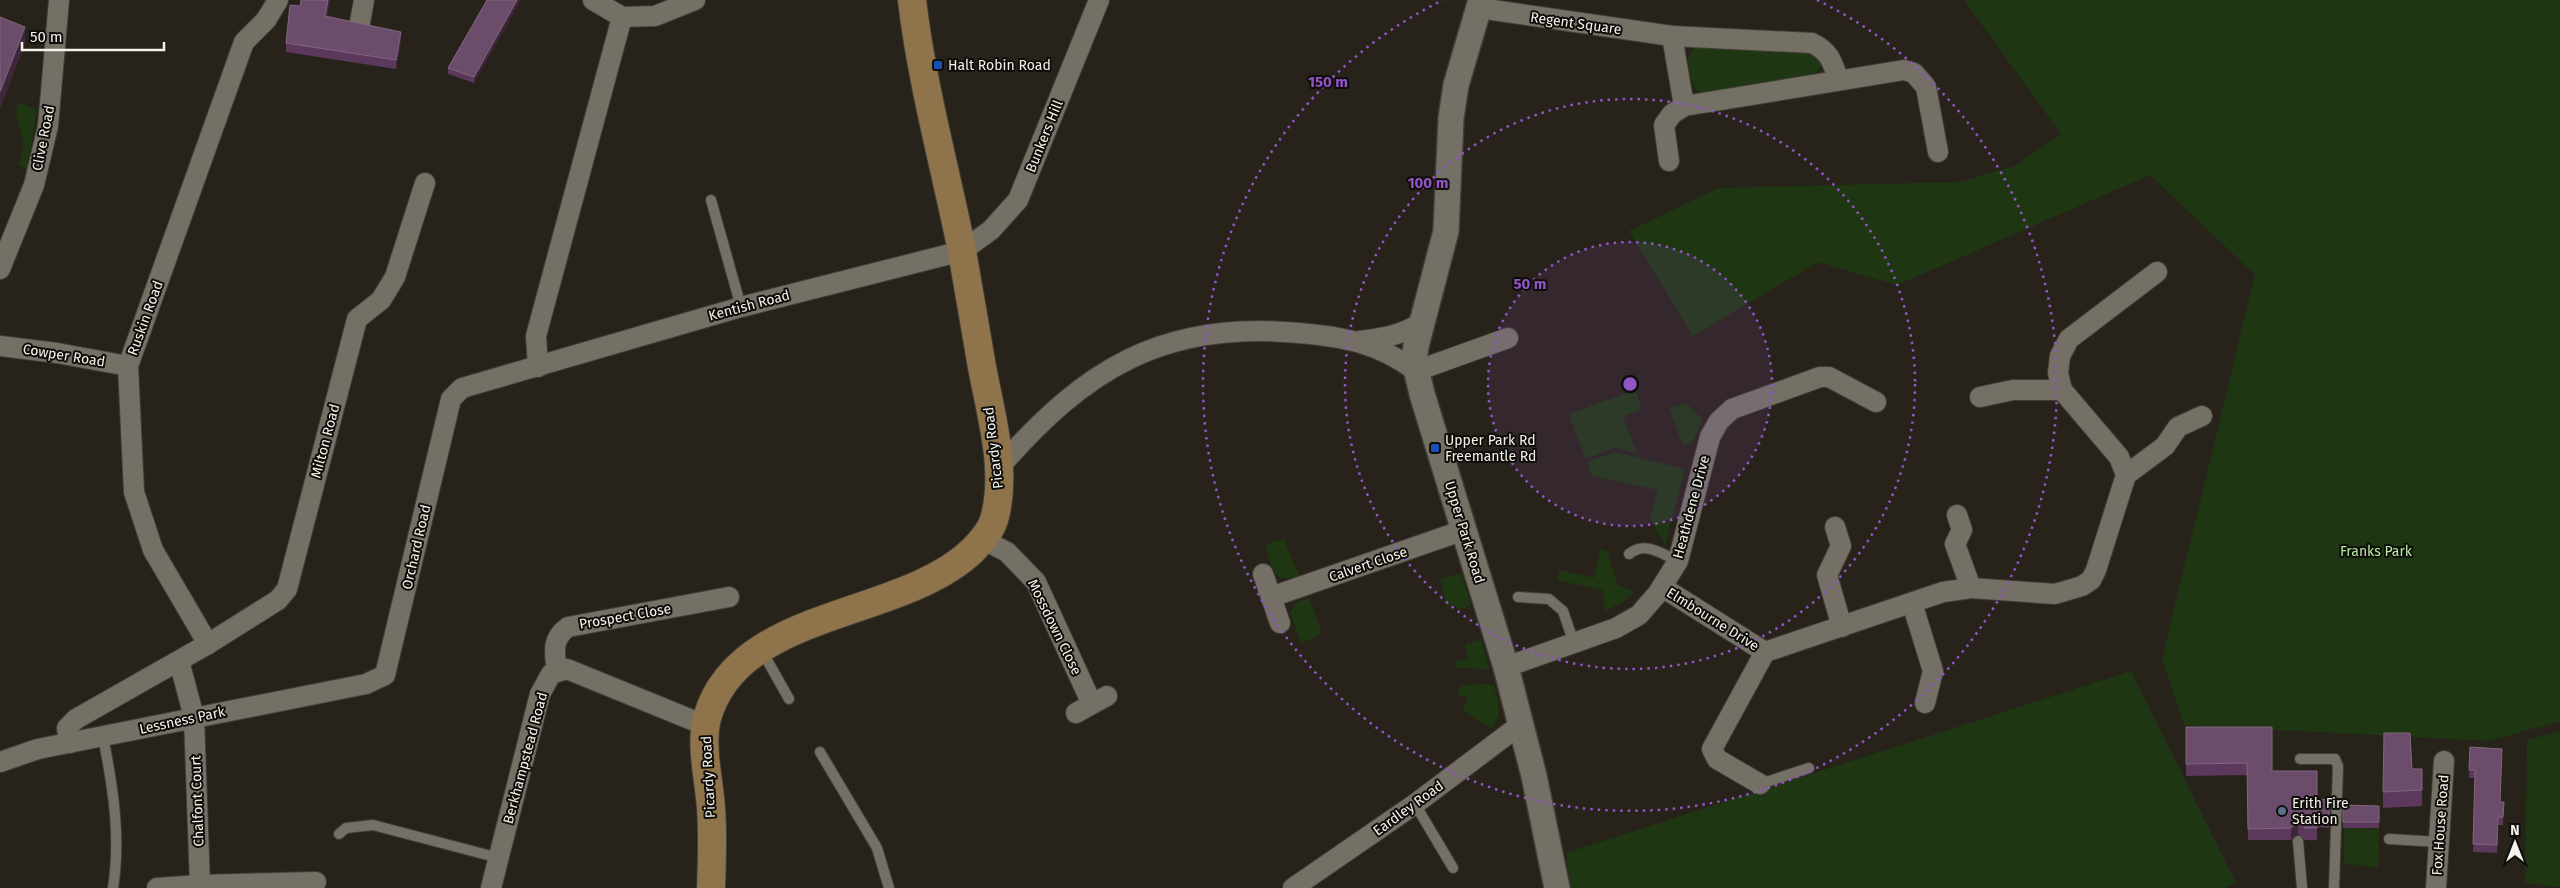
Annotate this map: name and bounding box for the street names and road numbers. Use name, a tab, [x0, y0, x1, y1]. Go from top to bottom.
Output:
street label: Regent Square	[1529, 9, 1623, 38]
street label: Bunkers Hill	[1022, 97, 1067, 175]
street label: Clive Road	[29, 104, 58, 172]
street label: Ruskin Road	[124, 278, 167, 358]
street label: Kentish Road	[707, 286, 792, 325]
street label: Cowper Road	[22, 341, 106, 370]
street label: Milton Road	[307, 402, 344, 480]
street label: Picardy Road	[980, 406, 1007, 490]
street label: Heathdene Drive	[1670, 454, 1713, 561]
street label: Upper Park Road	[1441, 479, 1488, 585]
street label: Orchard Road	[398, 503, 435, 591]
street label: Calvert Close	[1327, 543, 1410, 586]
street label: Mossdown Close	[1024, 576, 1085, 678]
street label: Elmbourne Drive	[1663, 584, 1762, 655]
street label: Prospect Close	[578, 600, 672, 633]
street label: Berkhampstead Road	[500, 690, 551, 826]
street label: Lessness Park	[138, 703, 227, 738]
street label: Picardy Road	[698, 735, 719, 819]
street label: Chalfont Court	[187, 754, 208, 847]
street label: Fox House Road	[2428, 774, 2452, 876]
street label: Eardley Road	[1370, 777, 1447, 840]

